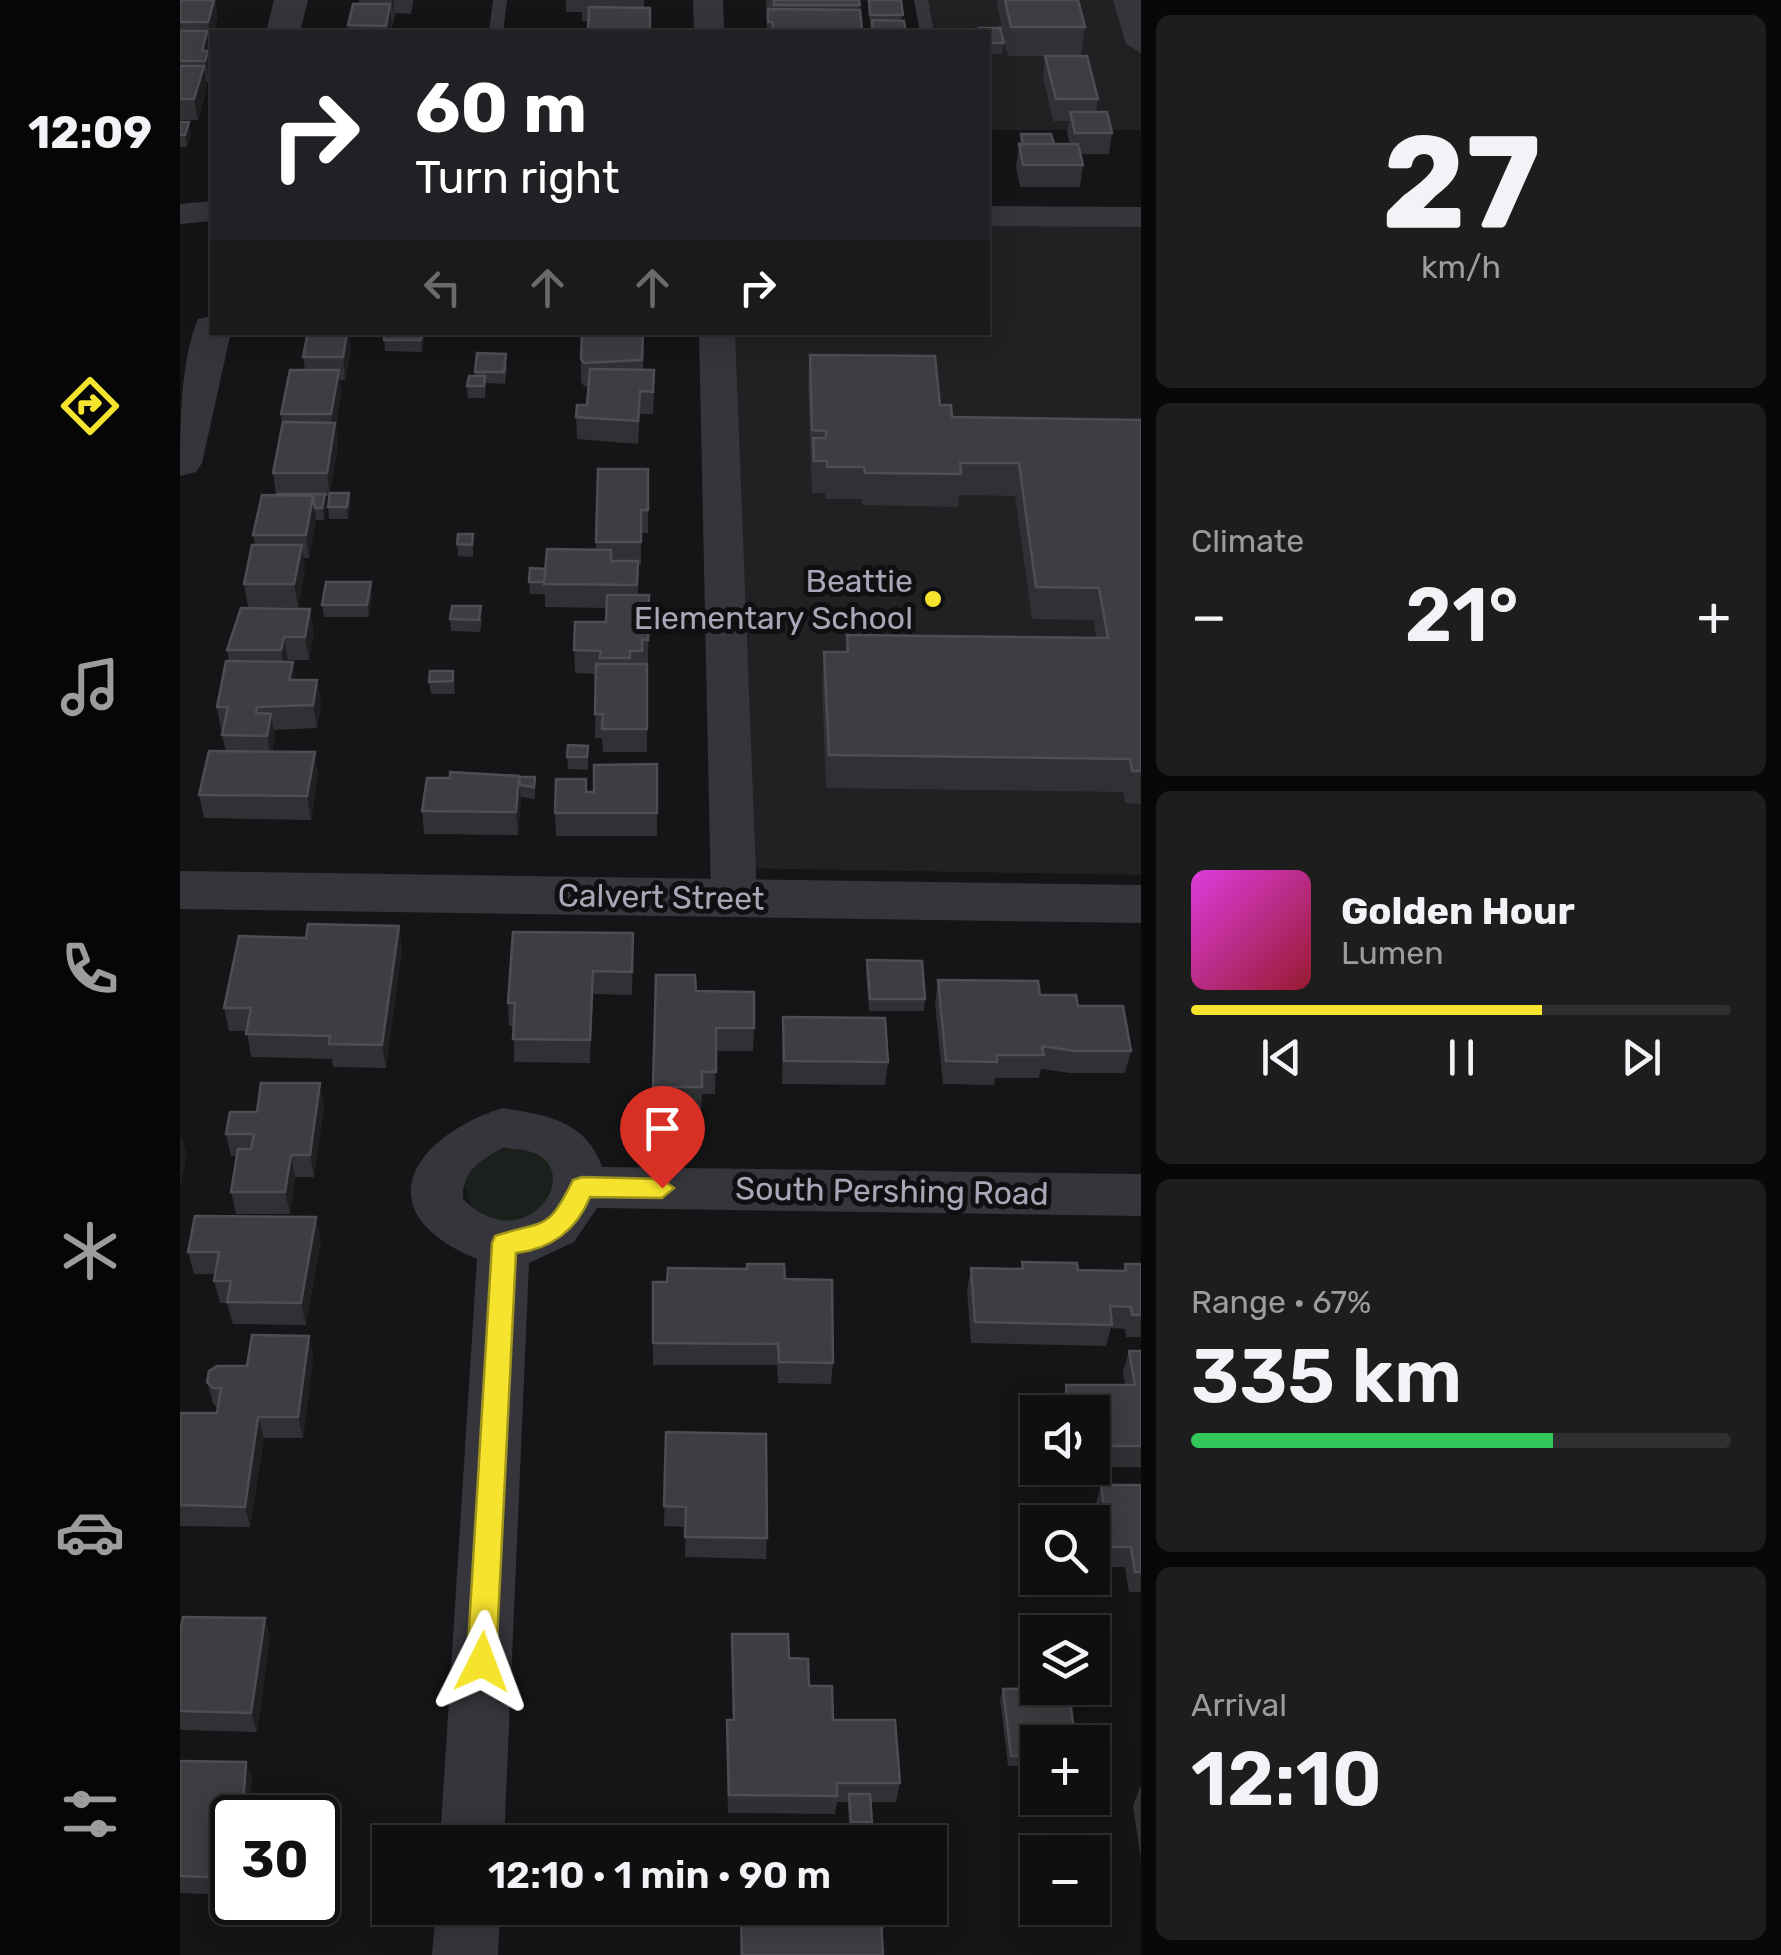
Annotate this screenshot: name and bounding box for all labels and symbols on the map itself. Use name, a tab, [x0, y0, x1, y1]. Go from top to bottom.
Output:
place label: Beattie Elementary School	[634, 562, 913, 637]
marker: Beattie Elementary School	[922, 588, 944, 610]
street label: Calvert Street	[557, 876, 765, 918]
pin	[620, 1086, 705, 1189]
street label: South Pershing Road	[735, 1169, 1049, 1213]
position arrow	[430, 1610, 534, 1714]
speed limit sign: 30	[210, 1795, 340, 1925]

